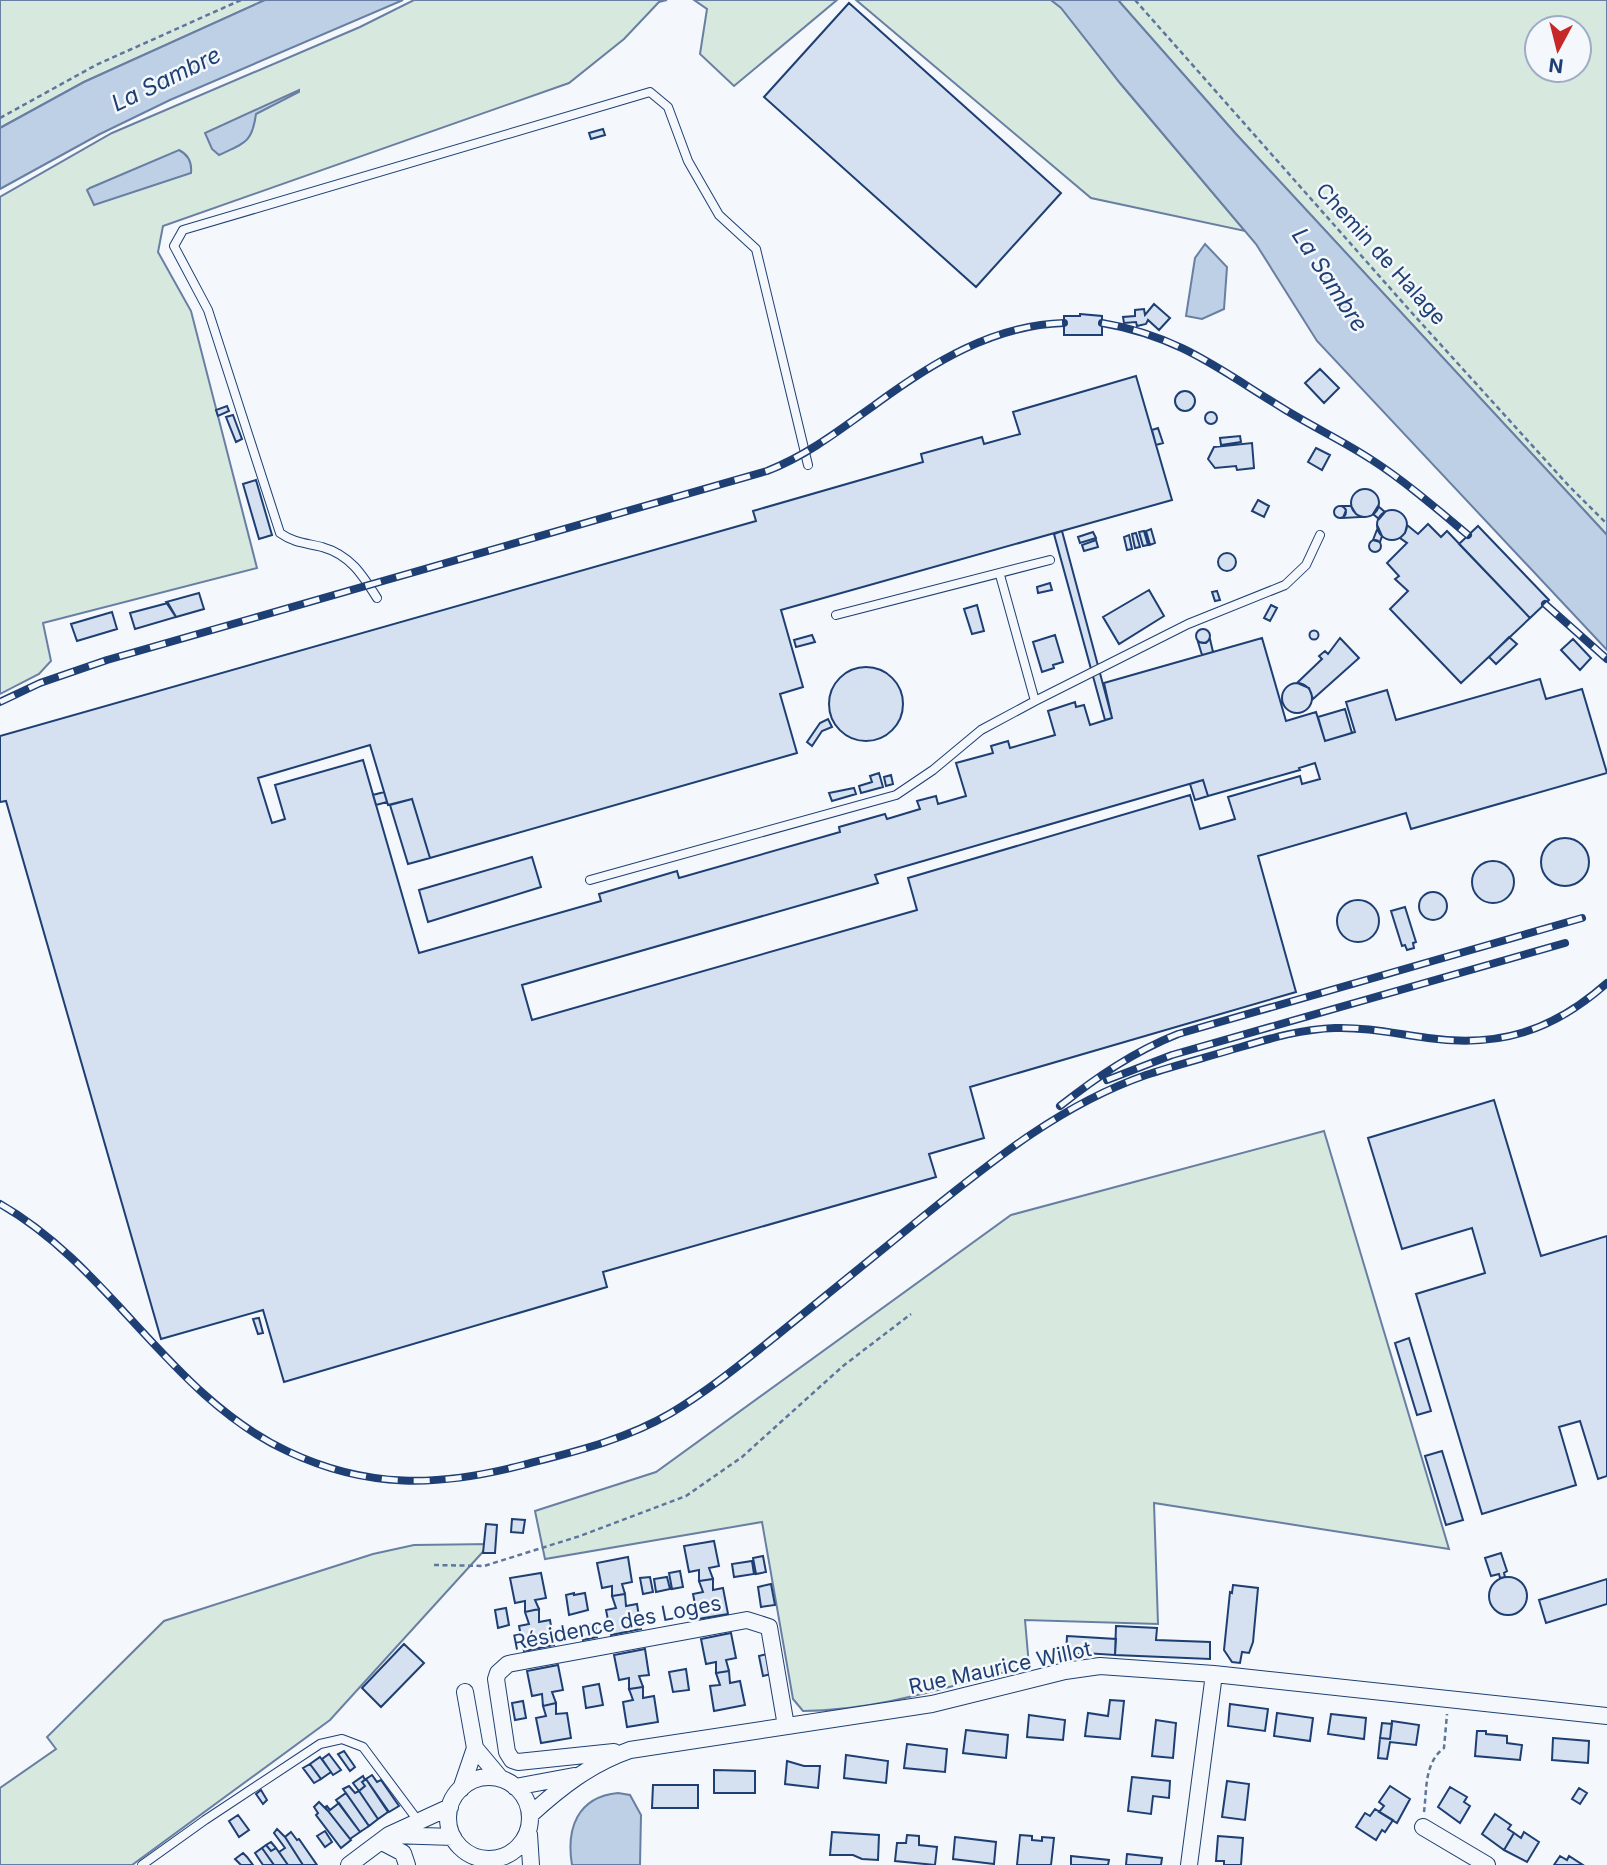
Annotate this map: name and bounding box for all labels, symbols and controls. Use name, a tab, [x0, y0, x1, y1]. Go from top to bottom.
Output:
north arrow	[1523, 14, 1593, 84]
water label: La Sambre	[107, 41, 225, 117]
text: N	[1547, 53, 1565, 78]
street label: Chemin de Halage	[1311, 178, 1452, 330]
water label: La Sambre	[1286, 223, 1374, 337]
street label: Résidence des Loges	[510, 1590, 723, 1655]
street label: Rue Maurice Willot	[906, 1636, 1094, 1699]

